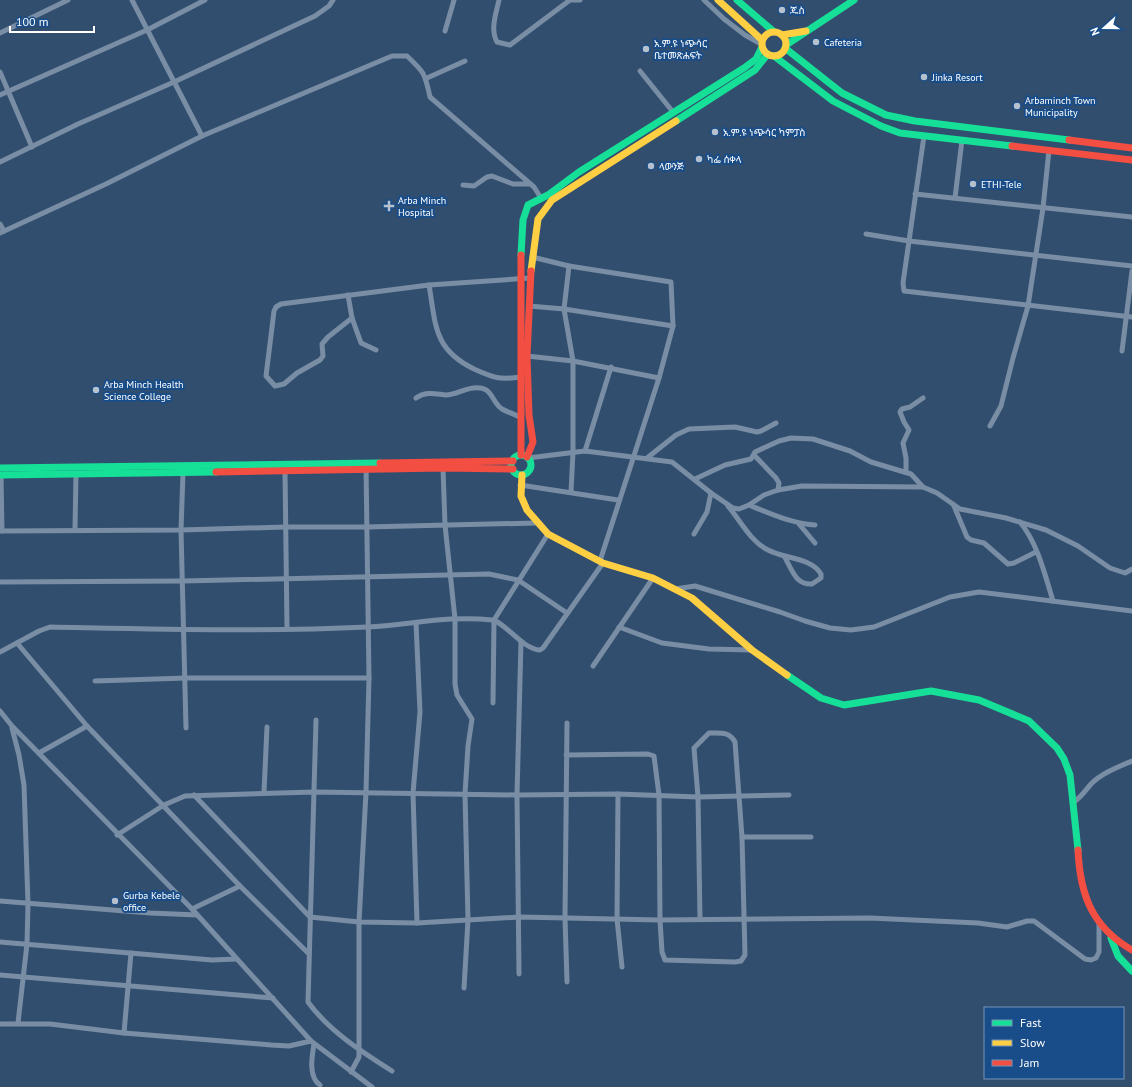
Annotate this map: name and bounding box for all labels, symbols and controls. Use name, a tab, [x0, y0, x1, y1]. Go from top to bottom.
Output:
place label: ጁስ	[790, 4, 805, 17]
marker: ጁስ	[777, 5, 787, 15]
scale bar	[10, 8, 94, 34]
north arrow	[1084, 8, 1124, 48]
text: 100 m	[16, 14, 49, 29]
text: N	[1087, 26, 1102, 37]
place label: Cafeteria	[824, 36, 862, 49]
place label: አ.ም.ዩ ነጭሳር ቤተመጽሐፍት	[654, 37, 707, 62]
marker: Cafeteria	[811, 37, 821, 47]
marker: አ.ም.ዩ ነጭሳር ቤተመጽሐፍት	[641, 44, 651, 54]
place label: Jinka Resort	[931, 71, 983, 84]
marker: Jinka Resort	[919, 72, 929, 82]
place label: Arbaminch Town Municipality	[1025, 94, 1096, 119]
marker: Arbaminch Town Municipality	[1012, 101, 1022, 111]
place label: አ.ም.ዩ ነጭሳር ካምፓስ	[723, 126, 806, 139]
marker: አ.ም.ዩ ነጭሳር ካምፓስ	[710, 127, 720, 137]
place label: ካፌ ሰቀላ	[707, 153, 742, 166]
marker: ካፌ ሰቀላ	[694, 154, 704, 164]
place label: ላውንጅ	[659, 160, 684, 173]
marker: ላውንጅ	[646, 161, 656, 171]
place label: ETHI-Tele	[981, 178, 1022, 191]
marker: ETHI-Tele	[968, 179, 978, 189]
place label: Arba Minch Hospital	[398, 194, 446, 219]
marker: Arba Minch Hospital	[383, 200, 395, 212]
place label: Arba Minch Health Science College	[104, 378, 184, 403]
marker: Arba Minch Health Science College	[91, 385, 101, 395]
place label: Gurba Kebele office	[123, 889, 180, 914]
marker: Gurba Kebele office	[110, 896, 120, 906]
legend	[984, 1007, 1124, 1079]
text: Fast	[1020, 1015, 1041, 1030]
text: Slow	[1020, 1035, 1045, 1050]
text: Jam	[1019, 1055, 1039, 1070]

